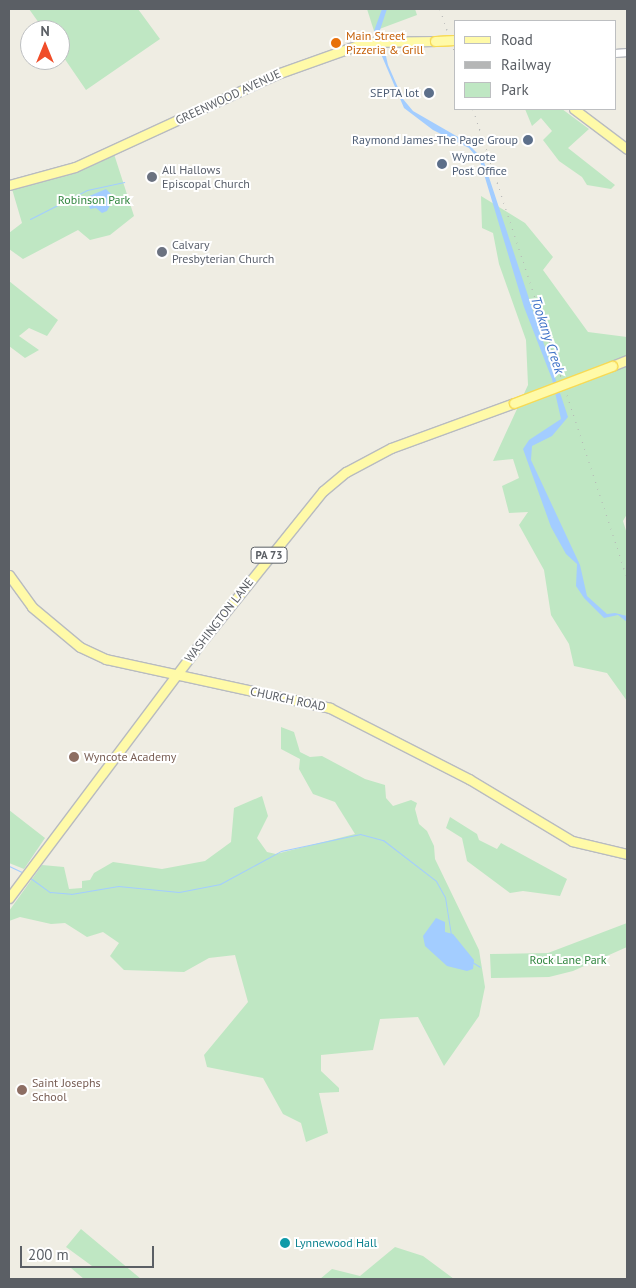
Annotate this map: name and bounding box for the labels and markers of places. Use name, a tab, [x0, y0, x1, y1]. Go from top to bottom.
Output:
place label: Main Street Pizzeria & Grill	[346, 29, 424, 57]
marker: Main Street Pizzeria & Grill	[330, 37, 342, 49]
place label: SEPTA lot	[370, 86, 419, 100]
marker: SEPTA lot	[423, 87, 435, 99]
place label: Raymond James-The Page Group	[352, 133, 518, 147]
marker: Raymond James-The Page Group	[522, 134, 534, 146]
place label: Wyncote Post Office	[452, 150, 507, 178]
marker: Wyncote Post Office	[436, 158, 448, 170]
place label: All Hallows Episcopal Church	[162, 163, 250, 191]
marker: All Hallows Episcopal Church	[146, 171, 158, 183]
place label: Calvary Presbyterian Church	[172, 238, 274, 266]
marker: Calvary Presbyterian Church	[156, 246, 168, 258]
place label: Wyncote Academy	[84, 750, 177, 764]
marker: Wyncote Academy	[68, 751, 80, 763]
place label: Saint Josephs School	[32, 1076, 101, 1104]
marker: Saint Josephs School	[16, 1084, 28, 1096]
place label: Lynnewood Hall	[295, 1236, 377, 1250]
marker: Lynnewood Hall	[279, 1237, 291, 1249]

